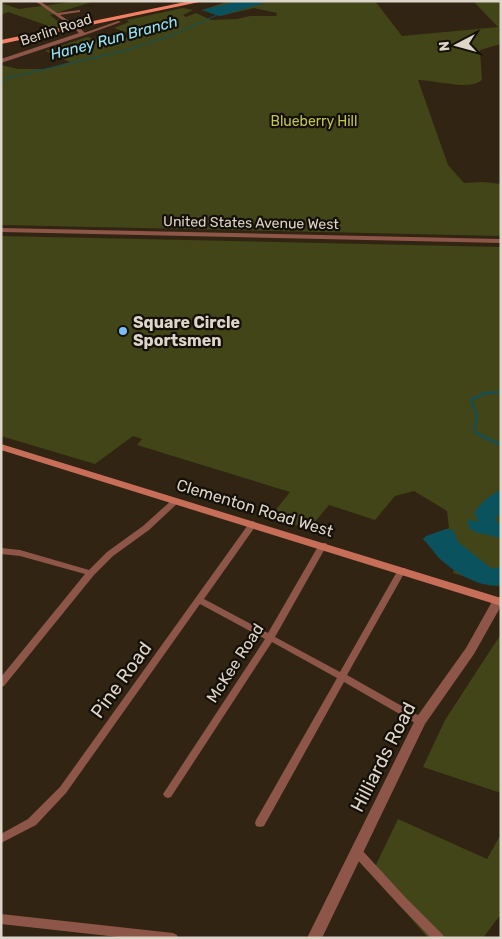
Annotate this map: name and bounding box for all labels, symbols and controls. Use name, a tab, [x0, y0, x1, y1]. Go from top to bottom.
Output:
street label: Berlin Road	[18, 10, 94, 50]
water label: Haney Run Branch	[48, 12, 180, 64]
north arrow	[432, 20, 482, 70]
text: N	[436, 40, 454, 52]
park label: Blueberry Hill	[271, 113, 357, 130]
street label: United States Avenue West	[163, 213, 340, 233]
place label: Square Circle Sportsmen	[133, 313, 240, 350]
marker: Square Circle Sportsmen	[117, 325, 129, 337]
street label: Clementon Road West	[174, 475, 336, 541]
street label: McKee Road	[202, 620, 268, 706]
street label: Pine Road	[86, 637, 156, 723]
street label: Hilliards Road	[345, 698, 421, 816]

